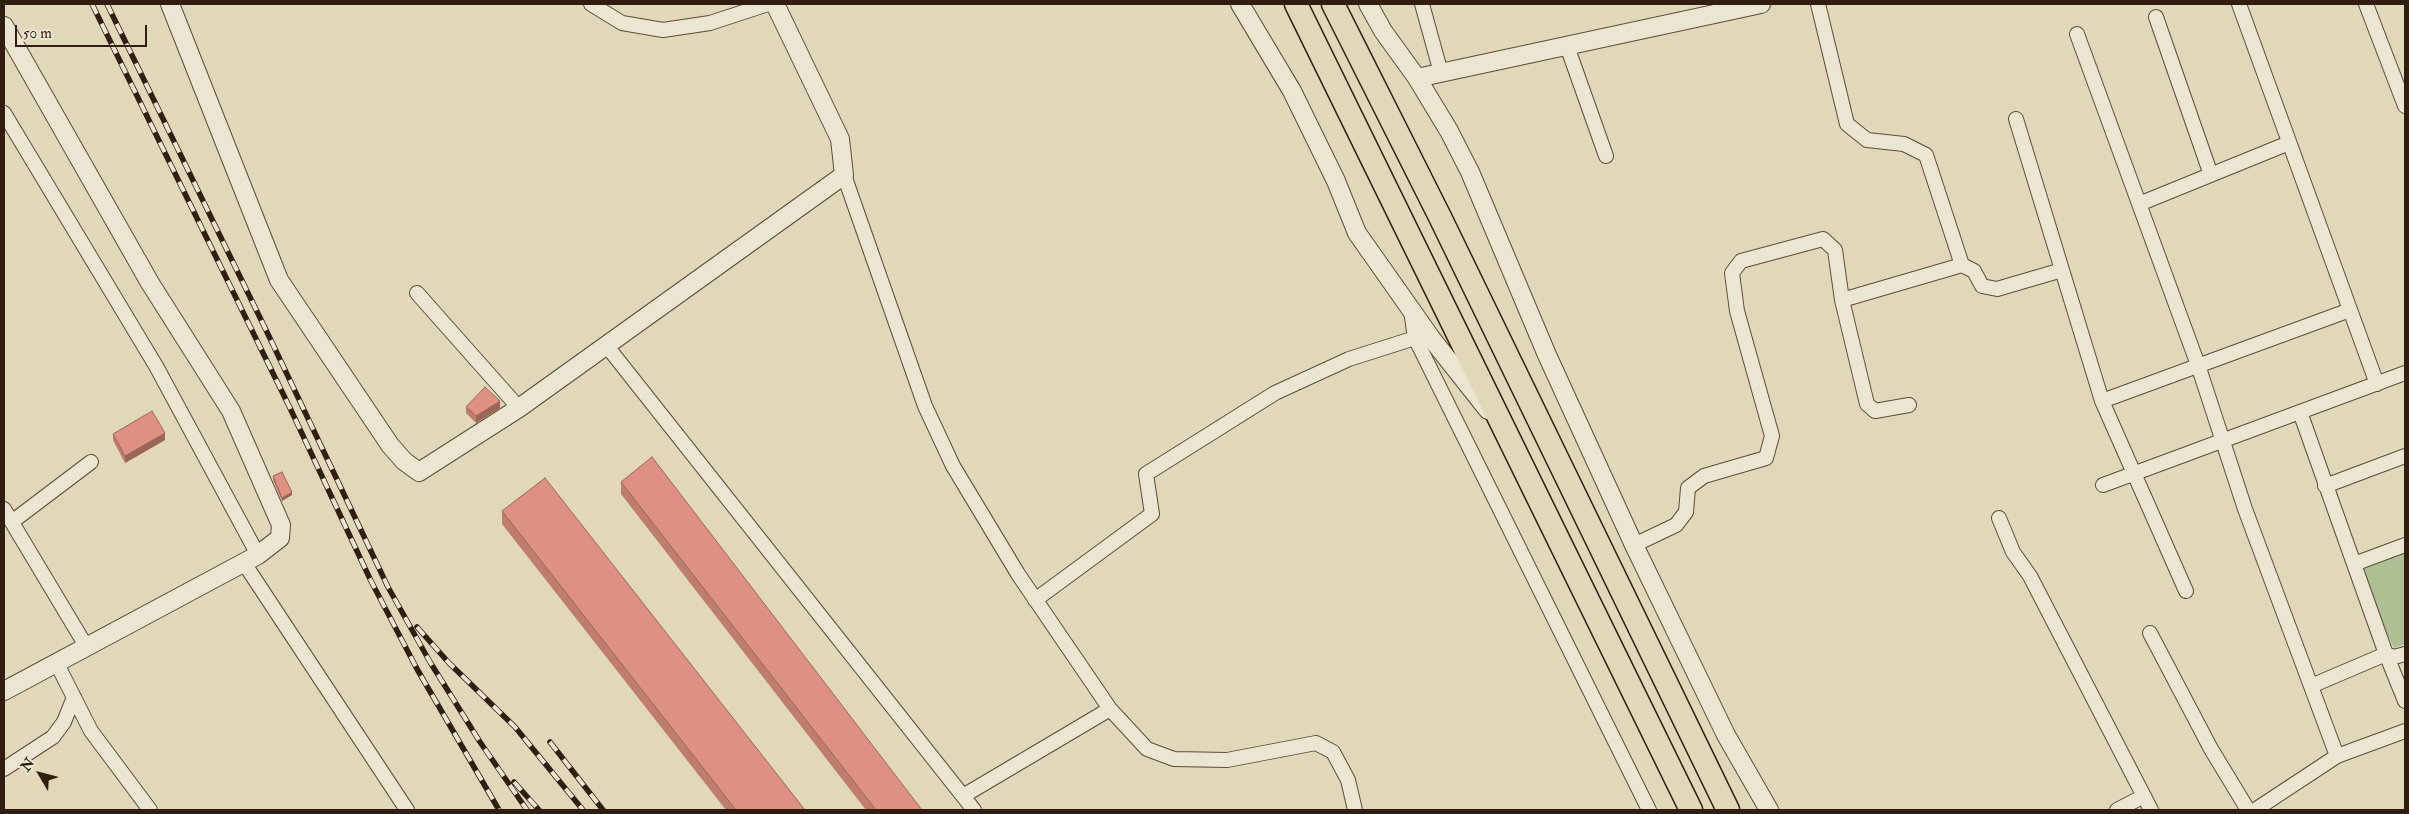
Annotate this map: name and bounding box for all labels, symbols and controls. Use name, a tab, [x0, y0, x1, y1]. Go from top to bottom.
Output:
scale bar	[18, 15, 150, 47]
text: 50 m	[23, 24, 52, 43]
north arrow	[15, 749, 65, 799]
text: N	[17, 755, 38, 775]

